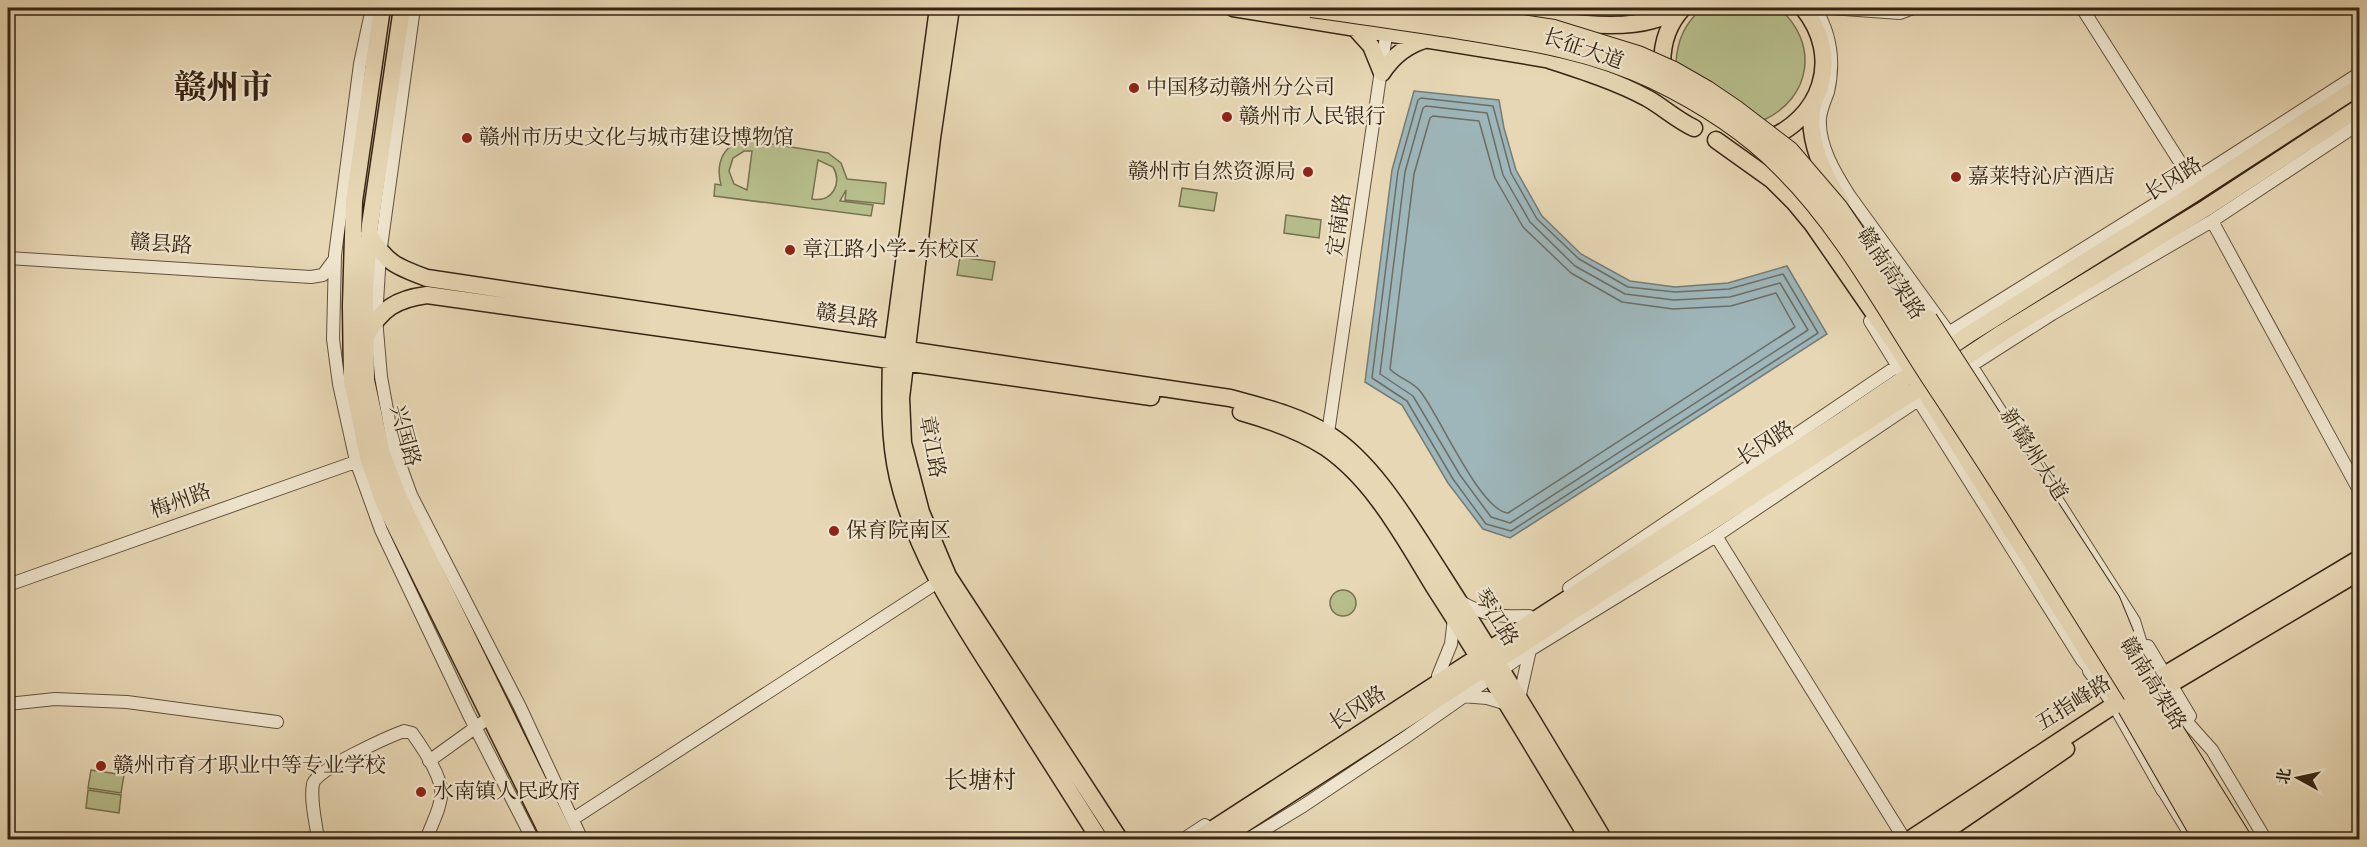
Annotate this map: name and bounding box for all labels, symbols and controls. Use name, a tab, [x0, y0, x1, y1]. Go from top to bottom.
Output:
street label: 长征大道	[1539, 24, 1627, 76]
district label: 赣州市	[174, 68, 273, 110]
place label: 中国移动赣州分公司	[1146, 75, 1335, 102]
marker: 中国移动赣州分公司	[1127, 81, 1141, 95]
place label: 赣州市人民银行	[1239, 104, 1386, 131]
marker: 赣州市人民银行	[1220, 110, 1234, 124]
place label: 赣州市历史文化与城市建设博物馆	[479, 125, 794, 152]
marker: 赣州市历史文化与城市建设博物馆	[460, 131, 474, 145]
street label: 长冈路	[2140, 152, 2208, 208]
place label: 赣州市自然资源局	[1128, 159, 1296, 186]
place label: 嘉莱特沁庐酒店	[1968, 164, 2115, 191]
marker: 赣州市自然资源局	[1301, 165, 1315, 179]
marker: 嘉莱特沁庐酒店	[1949, 170, 1963, 184]
street label: 定南路	[1322, 192, 1358, 258]
street label: 赣南高架路	[1850, 223, 1930, 325]
street label: 赣县路	[129, 229, 193, 261]
place label: 章江路小学-东校区	[802, 237, 980, 264]
marker: 章江路小学-东校区	[783, 243, 797, 257]
street label: 赣县路	[814, 299, 880, 335]
street label: 兴国路	[383, 402, 425, 470]
street label: 新赣州大道	[1993, 404, 2073, 506]
street label: 章江路	[912, 414, 950, 480]
street label: 长冈路	[1732, 416, 1800, 472]
street label: 梅州路	[147, 479, 215, 525]
place label: 保育院南区	[846, 518, 951, 545]
marker: 保育院南区	[827, 524, 841, 538]
street label: 琴江路	[1467, 584, 1523, 652]
street label: 赣南高架路	[2113, 632, 2191, 736]
street label: 五指峰路	[2031, 670, 2117, 738]
street label: 长冈路	[1324, 681, 1392, 737]
north arrow	[2268, 748, 2328, 808]
place label: 赣州市育才职业中等专业学校	[113, 753, 386, 780]
marker: 赣州市育才职业中等专业学校	[94, 759, 108, 773]
district label: 长塘村	[944, 766, 1016, 797]
text: 北	[2274, 767, 2296, 786]
place label: 水南镇人民政府	[433, 779, 580, 806]
marker: 水南镇人民政府	[414, 785, 428, 799]

